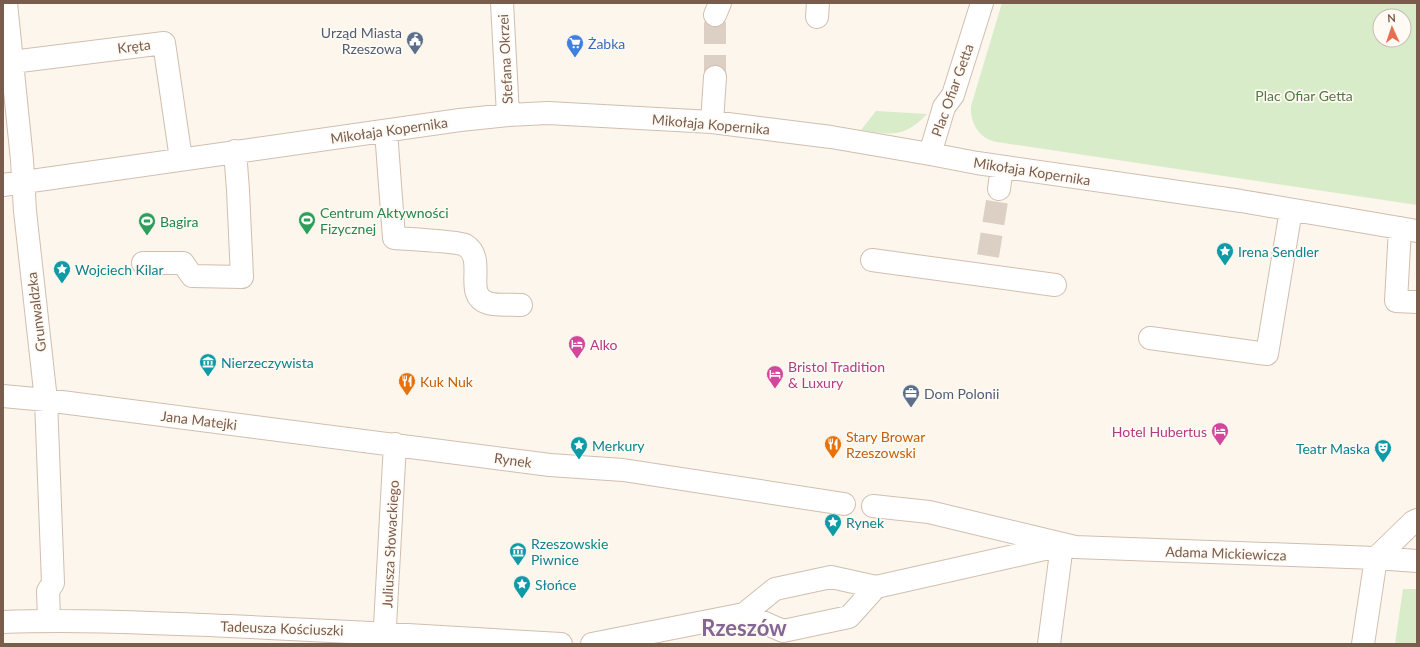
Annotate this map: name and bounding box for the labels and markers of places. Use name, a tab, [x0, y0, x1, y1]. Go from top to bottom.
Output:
place label: Urząd Miasta Rzeszowa	[321, 24, 402, 57]
public building icon: Urząd Miasta Rzeszowa	[405, 30, 425, 55]
supermarket icon: Żabka	[565, 33, 585, 58]
place label: Żabka	[588, 35, 625, 52]
place label: Centrum Aktywności Fizycznej	[320, 204, 449, 237]
sports icon: Centrum Aktywności Fizycznej	[297, 210, 317, 235]
sports icon: Bagira	[137, 211, 157, 236]
place label: Bagira	[160, 213, 199, 230]
place icon: Irena Sendler	[1215, 241, 1235, 266]
place label: Irena Sendler	[1238, 243, 1319, 260]
place icon: Wojciech Kilar	[52, 259, 72, 284]
place label: Wojciech Kilar	[75, 261, 164, 278]
hotel icon: Alko	[567, 334, 587, 359]
place label: Alko	[590, 336, 617, 353]
museum icon: Nierzeczywista	[198, 352, 218, 377]
place label: Nierzeczywista	[221, 354, 314, 371]
place label: Bristol Tradition & Luxury	[788, 358, 885, 391]
hotel icon: Bristol Tradition & Luxury	[765, 364, 785, 389]
restaurant icon: Kuk Nuk	[397, 371, 417, 396]
place label: Kuk Nuk	[420, 373, 474, 390]
office icon: Dom Polonii	[901, 383, 921, 408]
place label: Dom Polonii	[924, 385, 999, 402]
hotel icon: Hotel Hubertus	[1210, 421, 1230, 446]
place label: Hotel Hubertus	[1112, 423, 1207, 440]
place label: Stary Browar Rzeszowski	[846, 428, 925, 461]
restaurant icon: Stary Browar Rzeszowski	[823, 434, 843, 459]
place icon: Merkury	[569, 435, 589, 460]
place label: Merkury	[592, 437, 645, 454]
theatre icon: Teatr Maska	[1373, 438, 1393, 463]
place label: Teatr Maska	[1296, 440, 1370, 457]
place icon: Rynek	[823, 512, 843, 537]
place label: Rynek	[846, 514, 885, 531]
place label: Rzeszowskie Piwnice	[531, 535, 608, 568]
museum icon: Rzeszowskie Piwnice	[508, 541, 528, 566]
place icon: Słońce	[512, 574, 532, 599]
place label: Słońce	[535, 576, 577, 593]

